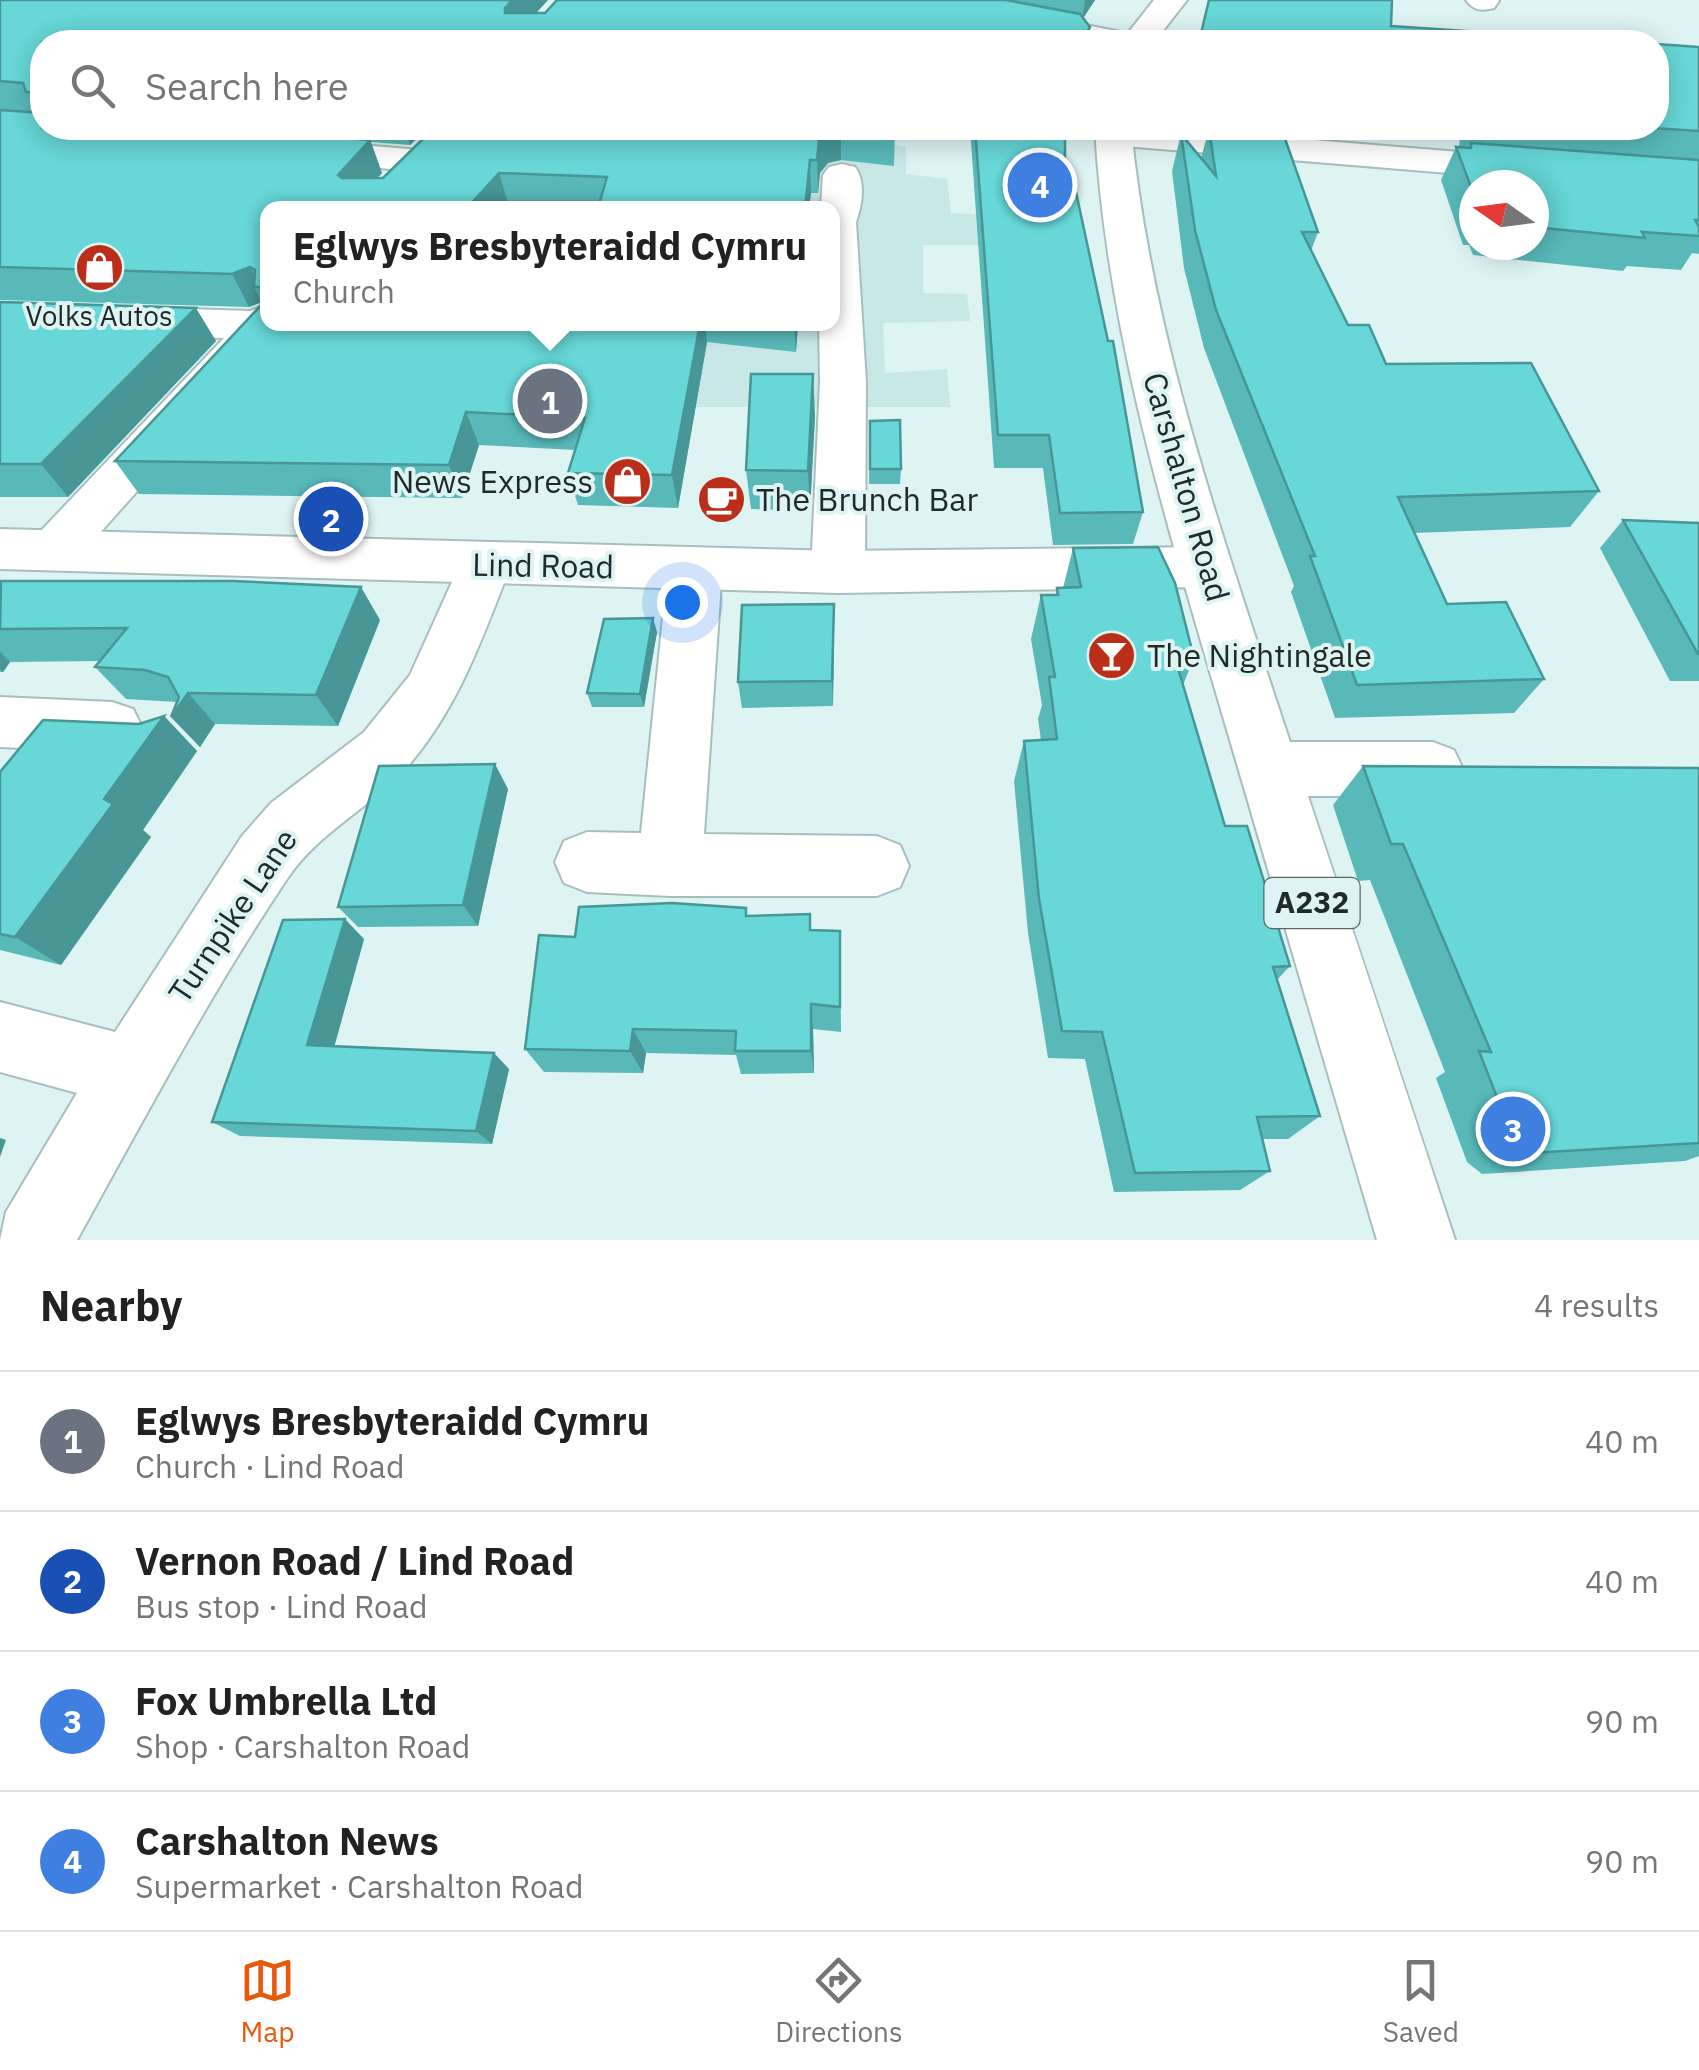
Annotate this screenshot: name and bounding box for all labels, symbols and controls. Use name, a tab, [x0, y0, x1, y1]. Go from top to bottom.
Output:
search box	[30, 30, 1669, 140]
icon: search	[65, 58, 120, 113]
text: Search here	[145, 61, 349, 110]
pin: 4	[1008, 148, 1072, 222]
north arrow	[1459, 170, 1549, 260]
popup	[260, 201, 840, 331]
text: Eglwys Bresbyteraidd Cymru	[293, 221, 807, 270]
shop icon: Volks Autos	[73, 242, 125, 294]
text: Church	[293, 270, 395, 312]
place label: Volks Autos	[25, 297, 173, 334]
pin: 1	[518, 364, 582, 438]
street label: Carshalton Road	[1134, 367, 1240, 606]
shop icon: News Express	[602, 456, 654, 508]
place label: News Express	[392, 460, 593, 502]
cafe icon: The Brunch Bar	[695, 474, 747, 526]
place label: The Brunch Bar	[756, 478, 978, 520]
pin: 2	[298, 482, 364, 556]
street label: Lind Road	[472, 543, 614, 587]
your location	[657, 577, 708, 628]
bar icon: The Nightingale	[1086, 630, 1138, 682]
place label: The Nightingale	[1147, 634, 1372, 676]
street label: Turnpike Lane	[158, 820, 306, 1011]
road number: A232	[1264, 878, 1360, 928]
pin: 3	[1480, 1092, 1546, 1166]
text: Nearby	[40, 1278, 182, 1333]
text: 4 results	[1534, 1284, 1659, 1326]
text: Eglwys Bresbyteraidd Cymru	[135, 1396, 650, 1445]
text: 1	[63, 1420, 82, 1462]
text: 40 m	[1585, 1420, 1659, 1462]
text: Church · Lind Road	[135, 1445, 405, 1487]
text: Vernon Road / Lind Road	[135, 1536, 574, 1585]
text: 2	[63, 1560, 82, 1602]
text: 40 m	[1585, 1560, 1659, 1602]
text: Bus stop · Lind Road	[135, 1585, 428, 1627]
text: Fox Umbrella Ltd	[135, 1676, 437, 1725]
text: 3	[63, 1700, 82, 1742]
text: 90 m	[1585, 1700, 1659, 1742]
text: Shop · Carshalton Road	[135, 1725, 470, 1767]
text: Carshalton News	[135, 1816, 439, 1865]
text: 4	[63, 1840, 82, 1882]
text: 90 m	[1585, 1840, 1659, 1882]
text: Supermarket · Carshalton Road	[135, 1865, 583, 1907]
tab: Map	[240, 1953, 295, 2050]
tab: Directions	[775, 1953, 903, 2050]
tab: Saved	[1383, 1953, 1459, 2050]

